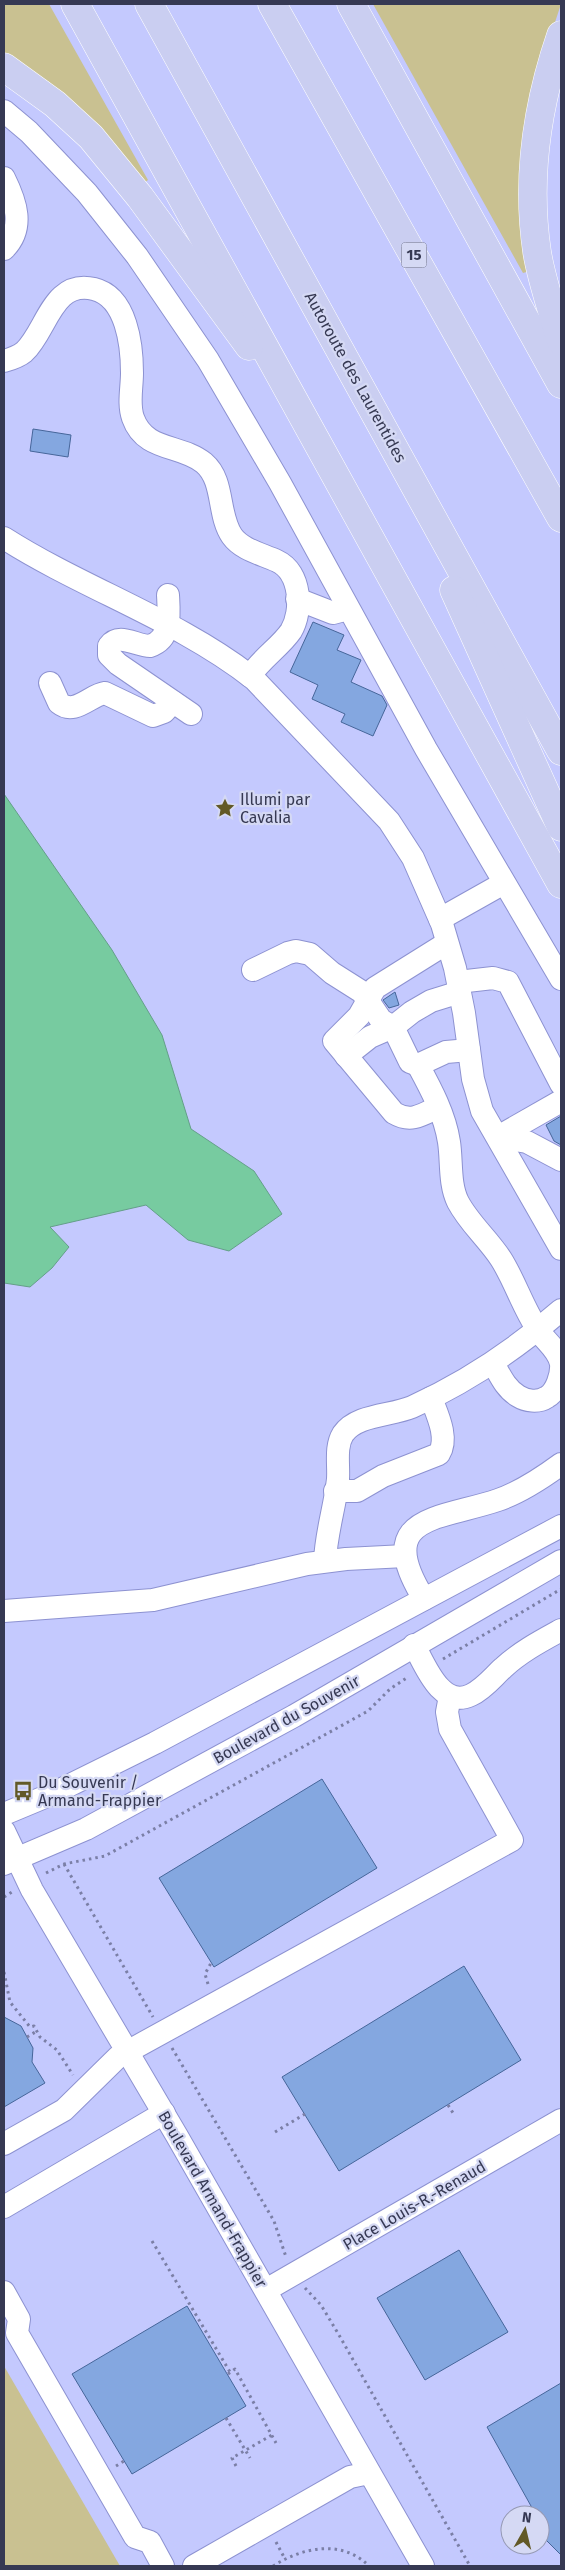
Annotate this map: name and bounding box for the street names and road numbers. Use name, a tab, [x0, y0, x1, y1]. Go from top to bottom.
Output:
road number: 15	[402, 242, 426, 268]
street label: Autoroute des Laurentides	[301, 289, 410, 466]
street label: Boulevard du Souvenir	[210, 1671, 364, 1768]
street label: Boulevard Armand-Frappier	[154, 2108, 271, 2292]
street label: Place Louis-R.-Renaud	[340, 2157, 489, 2254]

